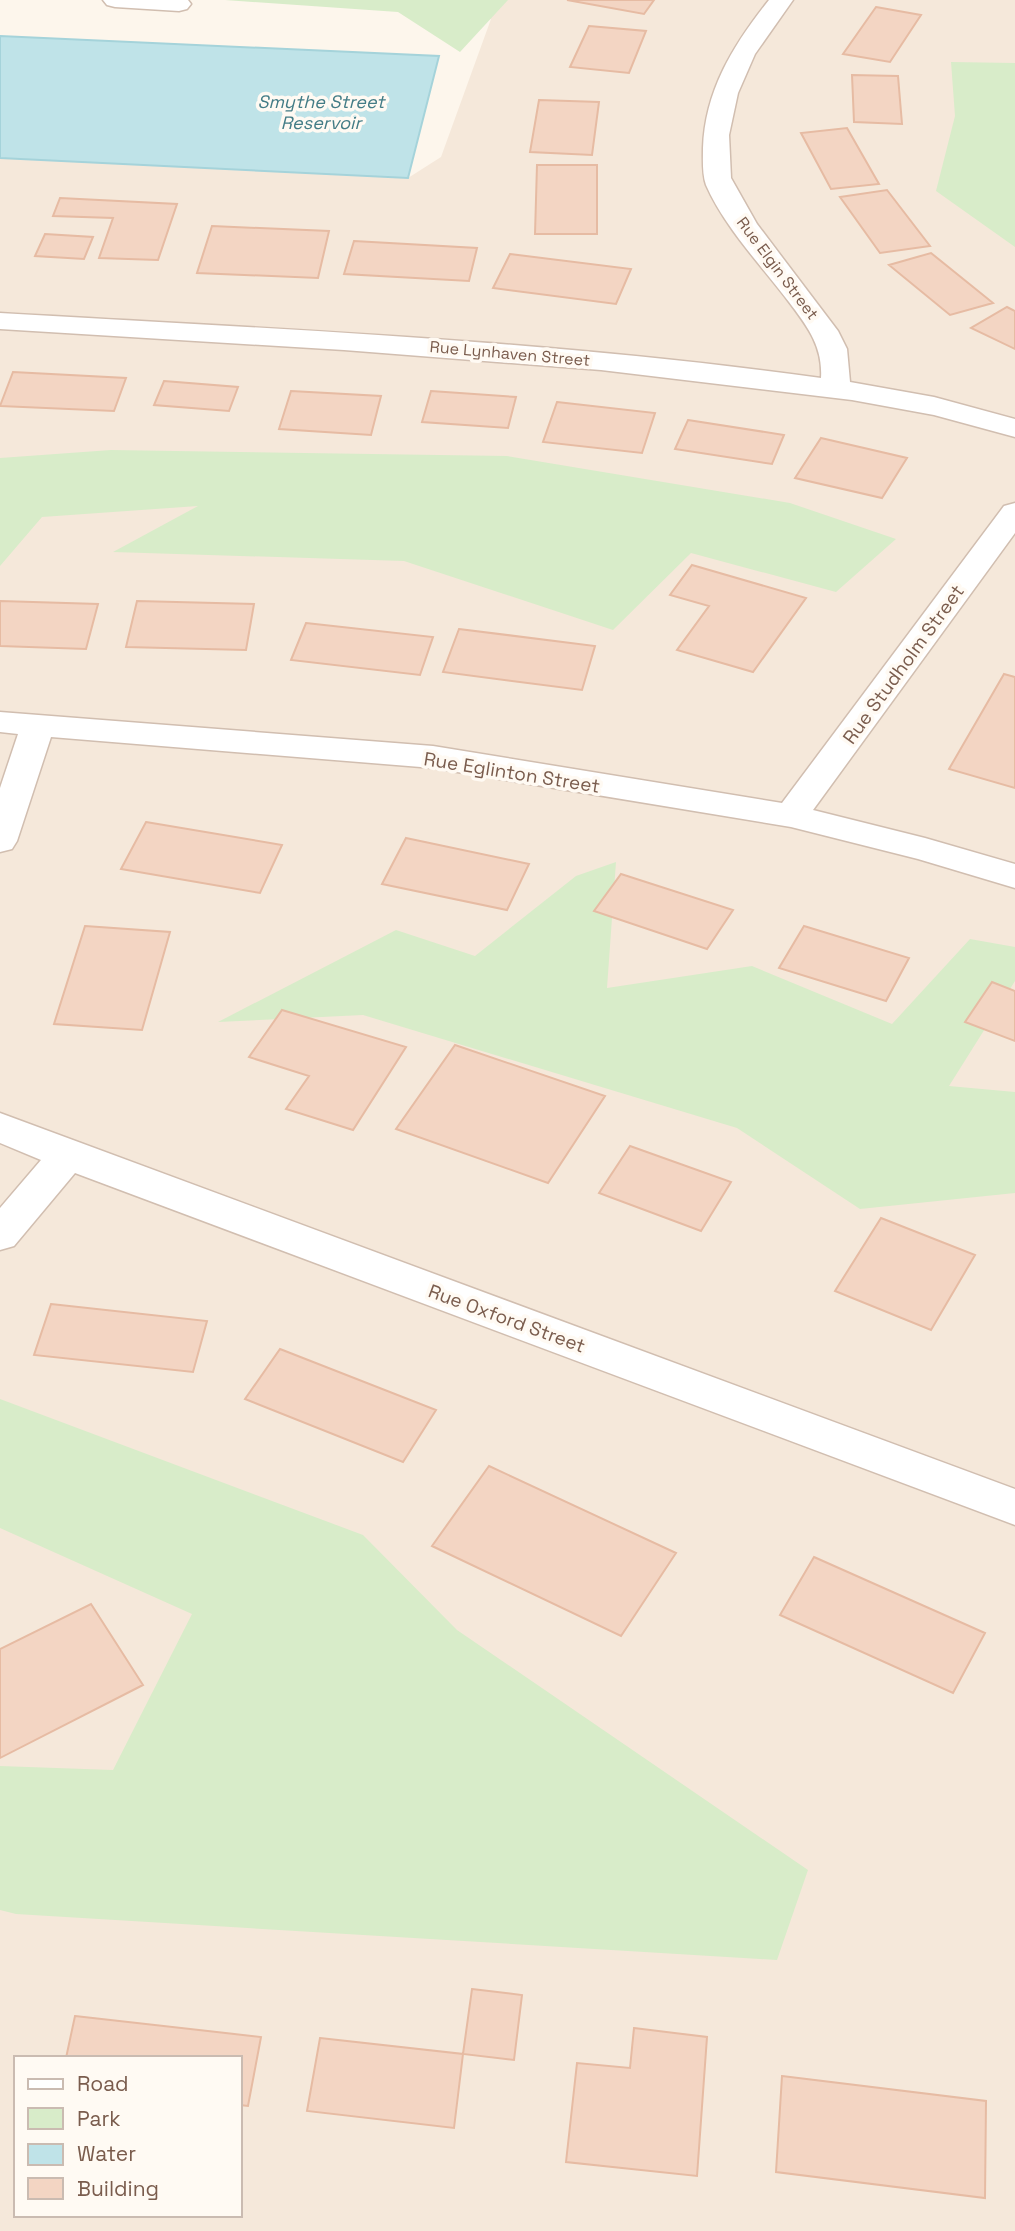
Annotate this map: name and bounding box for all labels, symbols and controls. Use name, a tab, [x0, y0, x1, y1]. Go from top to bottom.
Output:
water label: Smythe Street Reservoir	[258, 90, 386, 134]
street label: Rue Elgin Street	[732, 213, 823, 324]
street label: Rue Lynhaven Street	[429, 336, 591, 371]
street label: Rue Studholm Street	[837, 580, 970, 749]
street label: Rue Eglinton Street	[422, 746, 602, 799]
street label: Rue Oxford Street	[425, 1278, 589, 1359]
legend	[14, 2056, 242, 2217]
text: Road	[77, 2070, 129, 2097]
text: Park	[77, 2105, 121, 2132]
text: Water	[77, 2140, 136, 2167]
text: Building	[77, 2175, 159, 2202]

